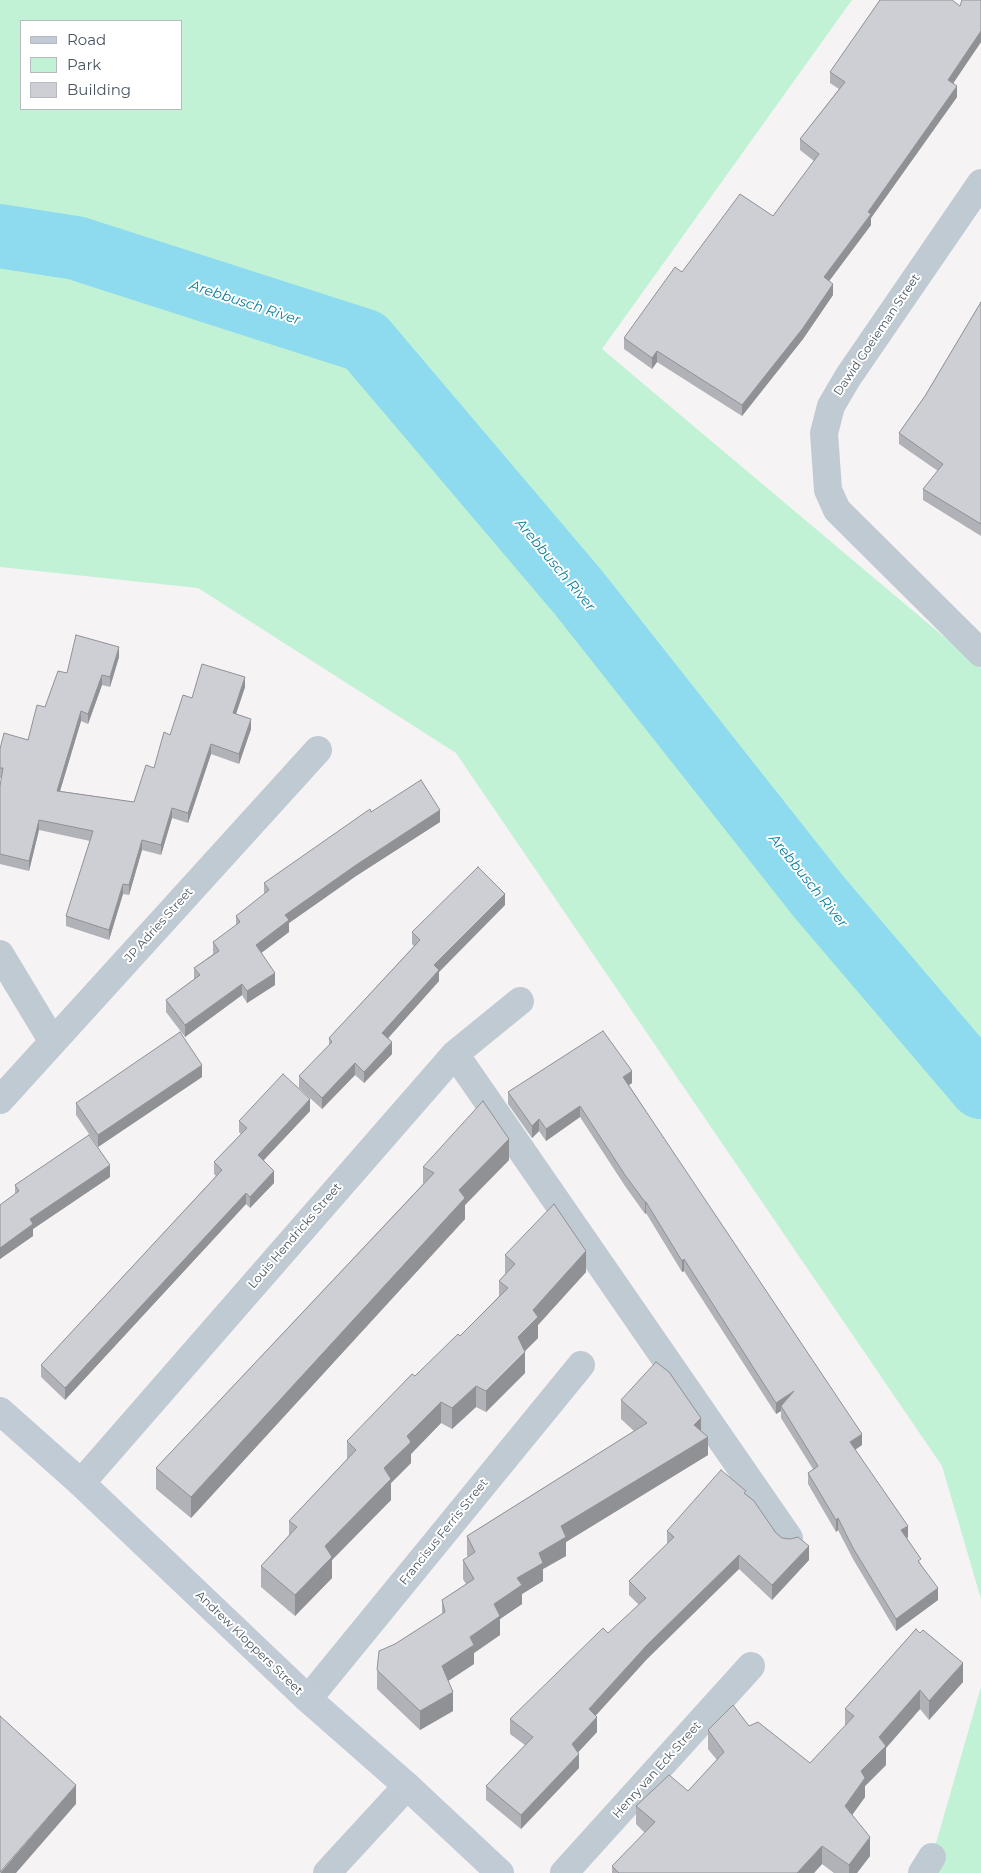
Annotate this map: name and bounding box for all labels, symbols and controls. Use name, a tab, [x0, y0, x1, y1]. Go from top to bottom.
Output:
legend	[20, 20, 182, 110]
text: Road	[67, 30, 106, 49]
text: Park	[67, 55, 101, 74]
text: Building	[67, 80, 131, 99]
street label: Dawid Goeieman Street	[831, 271, 923, 399]
water label: Arebbusch River	[188, 277, 302, 329]
water label: Arebbusch River	[511, 515, 599, 615]
water label: Arebbusch River	[765, 831, 851, 931]
street label: JP Adries Street	[122, 885, 196, 965]
street label: Louis Hendricks Street	[245, 1180, 345, 1292]
street label: Francisus Ferris Street	[397, 1476, 491, 1588]
street label: Andrew Kloppers Street	[192, 1588, 306, 1698]
street label: Henry van Eck Street	[610, 1719, 704, 1821]

